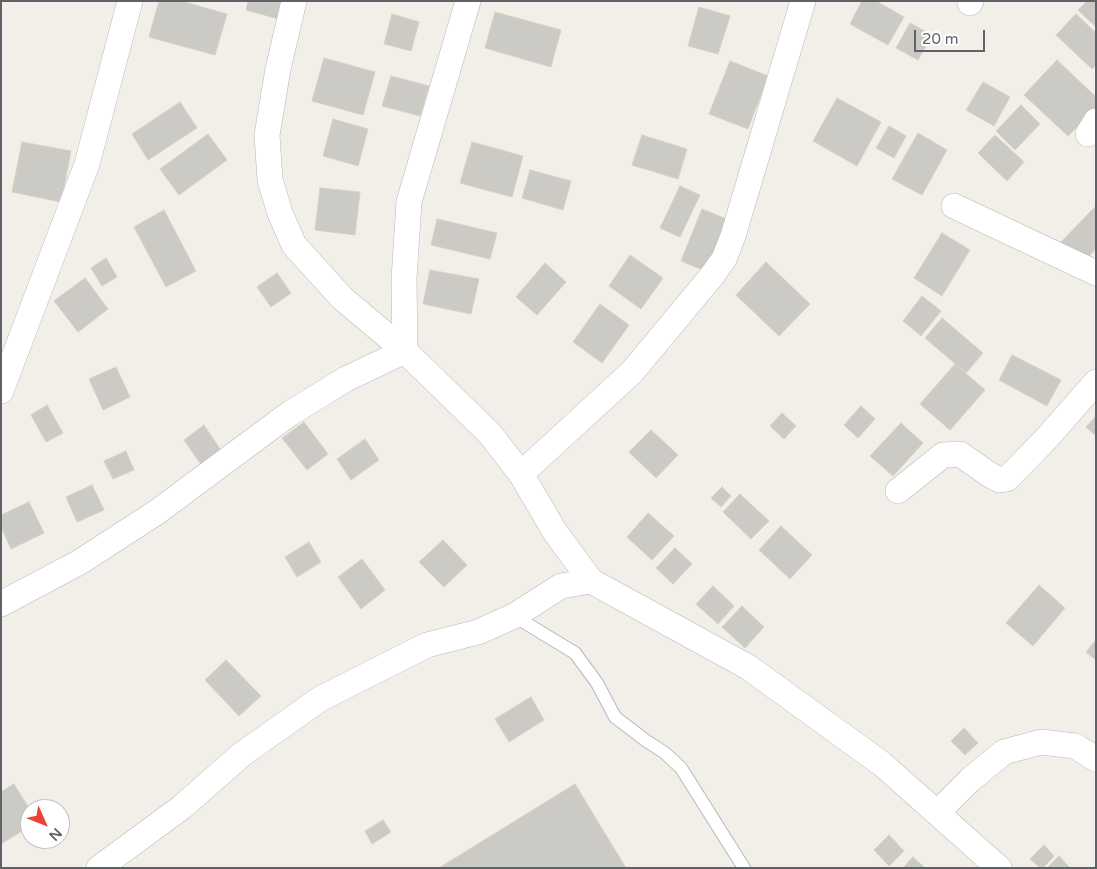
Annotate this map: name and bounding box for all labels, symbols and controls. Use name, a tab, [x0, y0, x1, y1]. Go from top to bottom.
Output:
scale bar	[917, 20, 988, 52]
text: 20 m	[922, 30, 959, 48]
north arrow	[20, 799, 70, 849]
text: N	[45, 824, 65, 844]

